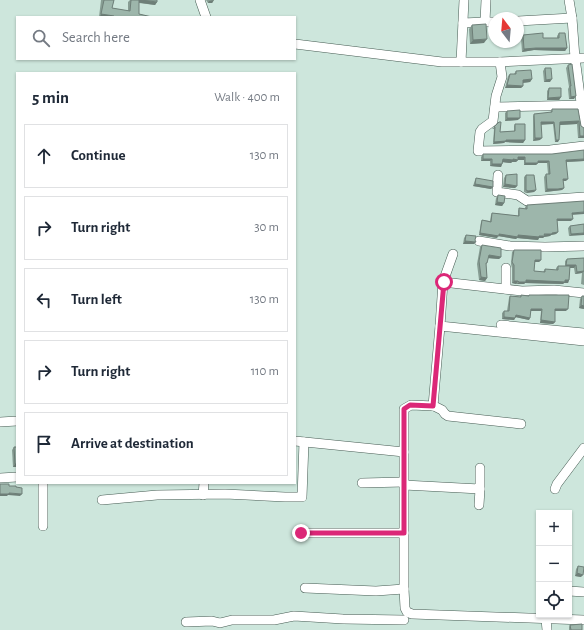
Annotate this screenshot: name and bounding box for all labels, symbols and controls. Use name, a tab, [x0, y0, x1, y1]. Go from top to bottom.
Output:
north arrow	[488, 12, 524, 48]
search box	[16, 16, 296, 60]
icon: search	[30, 27, 52, 49]
text: Search here	[62, 30, 130, 45]
text: 5 min	[32, 89, 69, 106]
text: Walk · 400 m	[214, 91, 280, 104]
icon: ahead	[33, 145, 55, 167]
text: Continue	[71, 148, 126, 163]
text: 130 m	[250, 149, 279, 162]
icon: right	[33, 217, 55, 239]
text: Turn right	[71, 220, 130, 235]
text: 30 m	[254, 221, 279, 234]
route start	[435, 273, 453, 291]
icon: left	[33, 289, 55, 311]
text: Turn left	[71, 292, 122, 307]
text: 130 m	[250, 293, 279, 306]
icon: right	[33, 361, 55, 383]
text: Turn right	[71, 364, 130, 379]
text: 110 m	[251, 365, 279, 378]
icon: arrive	[33, 433, 55, 455]
text: Arrive at destination	[71, 436, 194, 451]
map controls	[536, 510, 572, 618]
button: +	[536, 510, 572, 546]
route end	[292, 524, 310, 542]
button: −	[536, 546, 572, 582]
button: locate	[536, 582, 572, 618]

